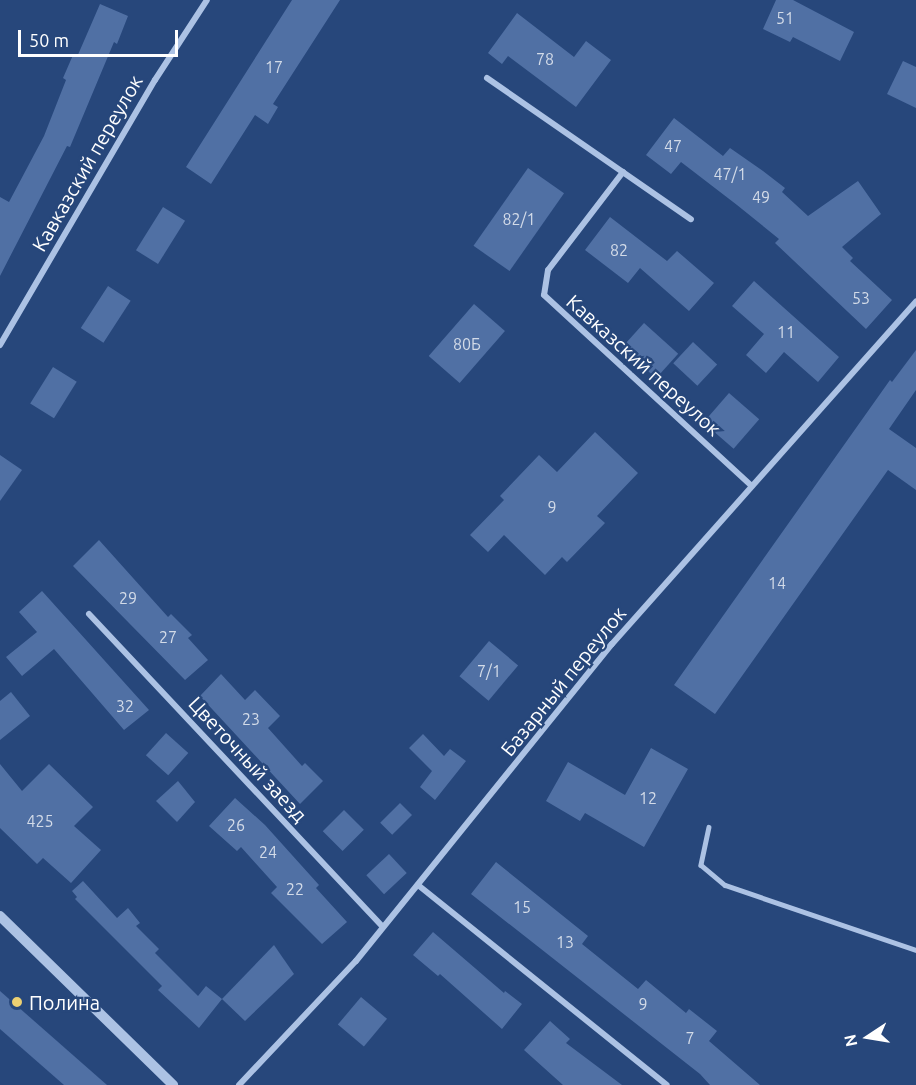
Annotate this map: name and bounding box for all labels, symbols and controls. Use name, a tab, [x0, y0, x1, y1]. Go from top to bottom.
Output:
house number: 51	[776, 8, 794, 28]
scale bar	[21, 18, 182, 56]
text: 50 m	[29, 30, 69, 50]
house number: 78	[536, 49, 554, 69]
house number: 17	[265, 57, 283, 77]
street label: Кавказский переулок	[27, 71, 147, 255]
house number: 47	[664, 136, 682, 156]
house number: 47/1	[714, 164, 746, 184]
house number: 49	[752, 187, 770, 207]
house number: 82/1	[503, 209, 535, 229]
house number: 82	[610, 240, 628, 260]
house number: 53	[852, 288, 870, 308]
street label: Кавказский переулок	[562, 289, 726, 441]
house number: 11	[777, 322, 795, 342]
house number: 80Б	[453, 334, 481, 354]
house number: 9	[547, 497, 557, 517]
house number: 14	[768, 573, 786, 593]
house number: 29	[119, 588, 137, 608]
street label: Базарный переулок	[495, 601, 631, 761]
house number: 27	[159, 627, 177, 647]
house number: 7/1	[477, 661, 501, 681]
street label: Цветочный заезд	[184, 691, 312, 827]
house number: 32	[116, 696, 134, 716]
house number: 23	[242, 709, 260, 729]
house number: 12	[639, 788, 657, 808]
house number: 425	[26, 811, 54, 831]
house number: 26	[227, 815, 245, 835]
house number: 24	[259, 842, 277, 862]
house number: 22	[286, 879, 304, 899]
house number: 15	[513, 897, 531, 917]
house number: 13	[556, 932, 574, 952]
place label: Полина	[29, 990, 100, 1014]
house number: 9	[638, 994, 648, 1014]
marker: Полина	[10, 995, 24, 1009]
north arrow	[838, 1007, 898, 1067]
house number: 7	[685, 1028, 695, 1048]
text: N	[840, 1033, 860, 1048]

